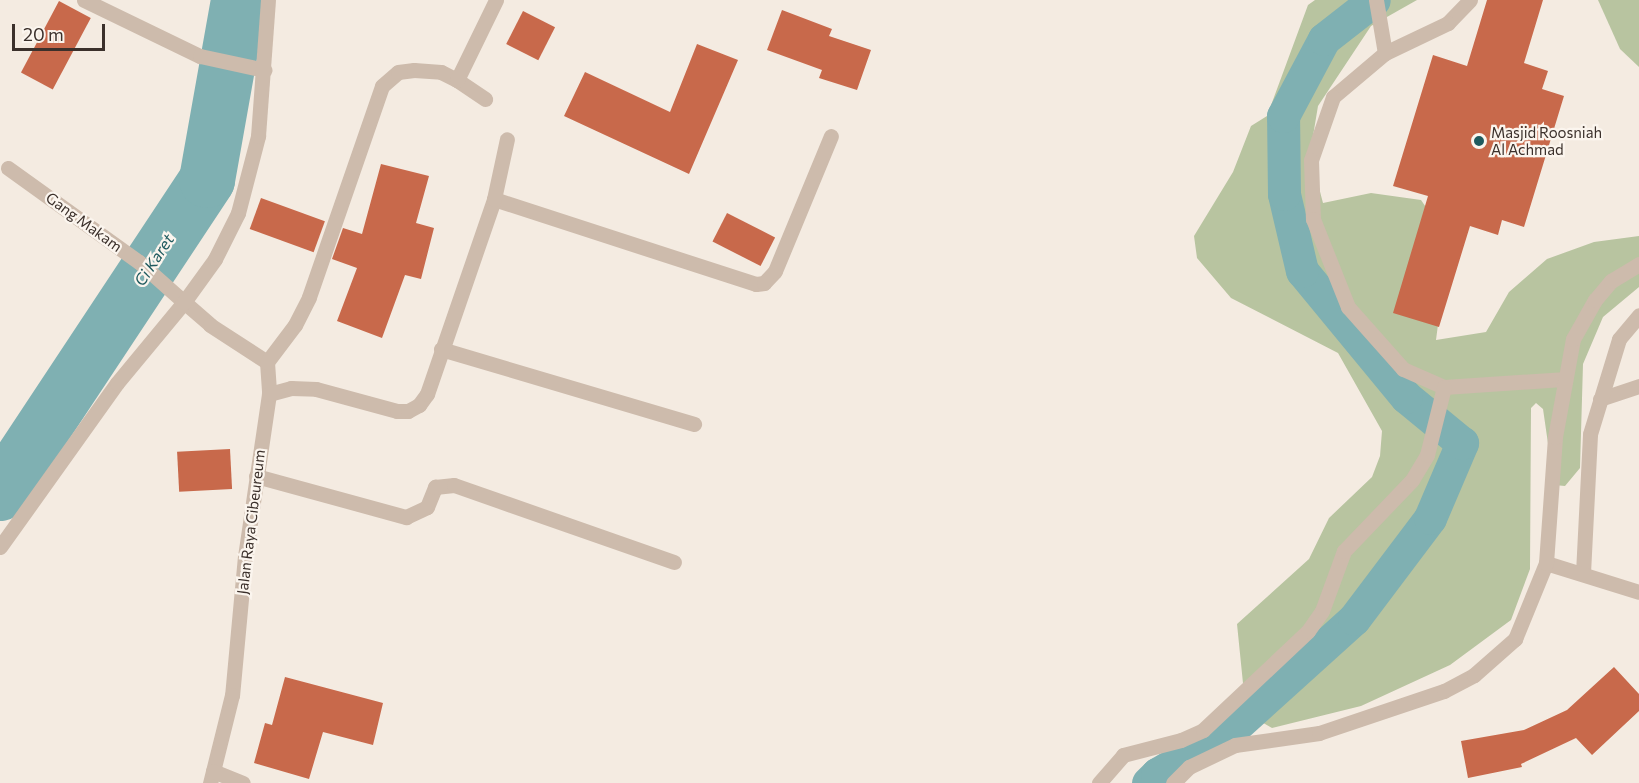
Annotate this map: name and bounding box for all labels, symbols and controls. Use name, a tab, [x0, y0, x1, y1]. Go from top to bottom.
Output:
scale bar	[15, 12, 108, 50]
text: 20 m	[23, 23, 64, 45]
place label: Masjid Roosniah Al Achmad	[1491, 123, 1602, 158]
marker: Masjid Roosniah Al Achmad	[1472, 134, 1486, 148]
street label: Gang Makam	[42, 188, 126, 256]
water label: Ci Karet	[130, 230, 178, 290]
street label: Jalan Raya Cibeureum	[233, 449, 269, 595]

